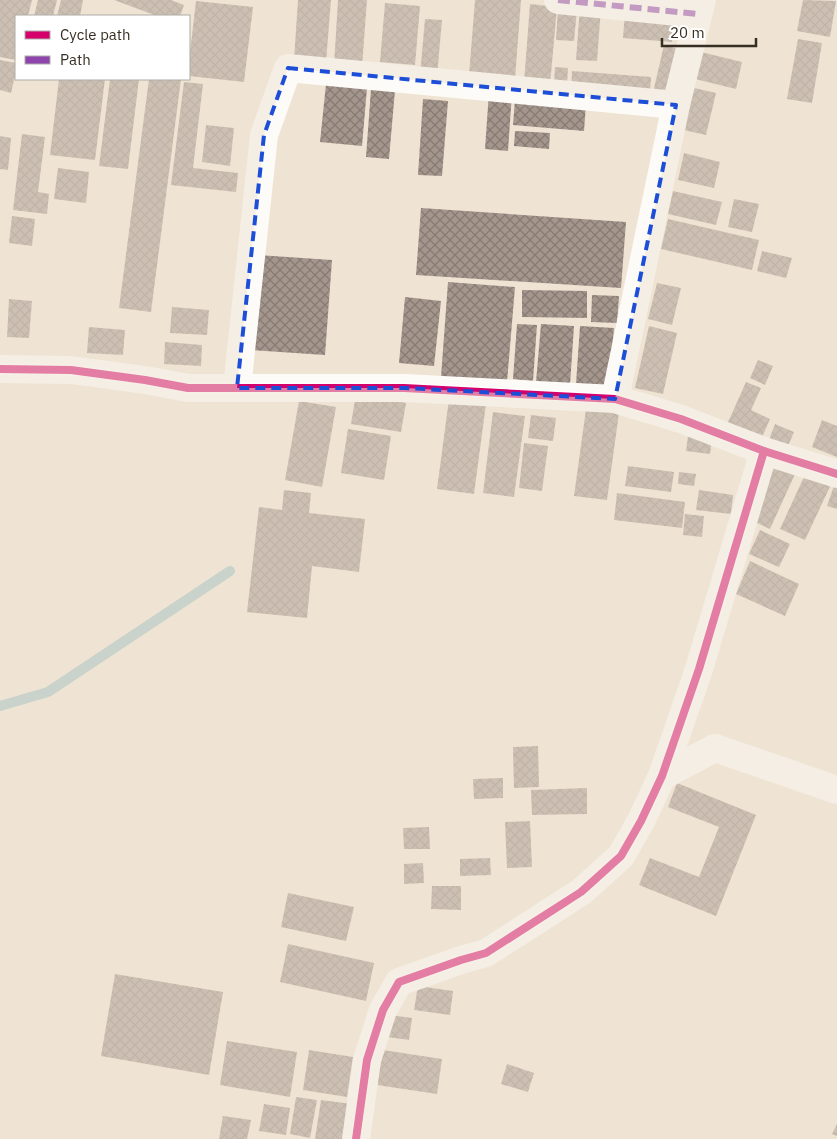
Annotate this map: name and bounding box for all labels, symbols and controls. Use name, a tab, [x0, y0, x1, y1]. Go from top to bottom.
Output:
legend	[15, 15, 190, 80]
scale bar	[662, 15, 756, 47]
text: 20 m	[670, 23, 705, 42]
text: Cycle path	[60, 25, 131, 44]
text: Path	[60, 50, 91, 69]

